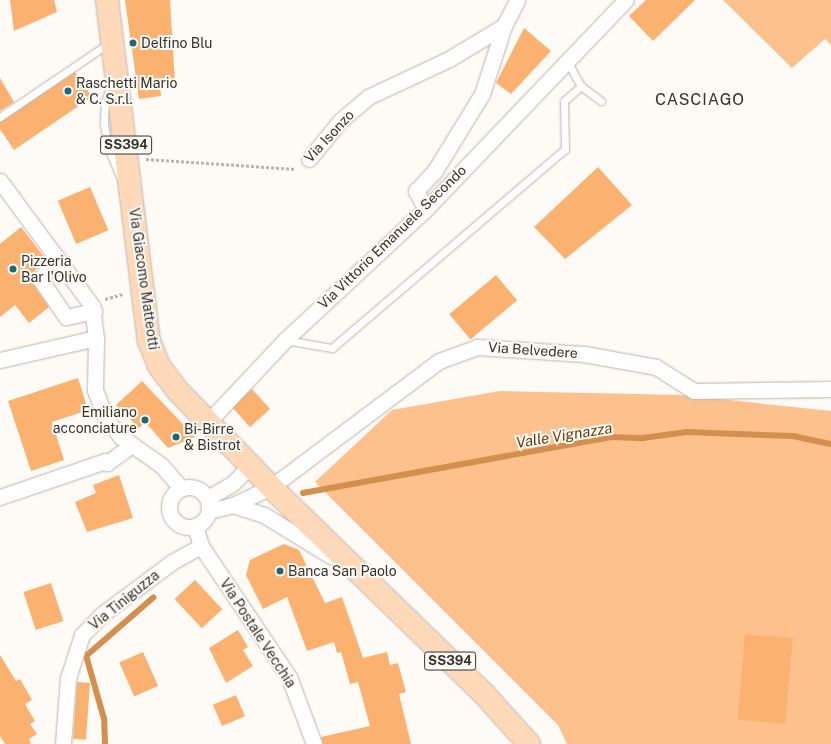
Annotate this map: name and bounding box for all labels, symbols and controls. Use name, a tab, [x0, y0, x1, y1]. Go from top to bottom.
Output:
place label: Delfino Blu	[141, 35, 212, 51]
marker: Delfino Blu	[128, 38, 138, 48]
place label: Raschetti Mario & C. S.r.l.	[76, 75, 177, 108]
marker: Raschetti Mario & C. S.r.l.	[63, 86, 73, 96]
district label: CASCIAGO	[655, 90, 745, 110]
street label: Via Isonzo	[300, 106, 358, 166]
road number: SS394	[100, 134, 152, 156]
street label: Via Vittorio Emanuele Secondo	[314, 162, 470, 312]
street label: Via Giacomo Matteotti	[126, 207, 162, 351]
place label: Pizzeria Bar l'Olivo	[21, 253, 87, 286]
marker: Pizzeria Bar l'Olivo	[8, 264, 18, 274]
street label: Via Belvedere	[488, 338, 578, 362]
place label: Emiliano acconciature	[53, 404, 137, 436]
marker: Emiliano acconciature	[140, 415, 150, 425]
water label: Valle Vignazza	[514, 418, 614, 452]
place label: Bi-Birre & Bistrot	[184, 421, 241, 454]
marker: Bi-Birre & Bistrot	[171, 432, 181, 442]
place label: Banca San Paolo	[288, 563, 397, 579]
marker: Banca San Paolo	[275, 566, 285, 576]
street label: Via Tiniguzza	[86, 567, 162, 633]
street label: Via Postale Vecchia	[216, 575, 300, 691]
road number: SS394	[424, 650, 476, 672]

